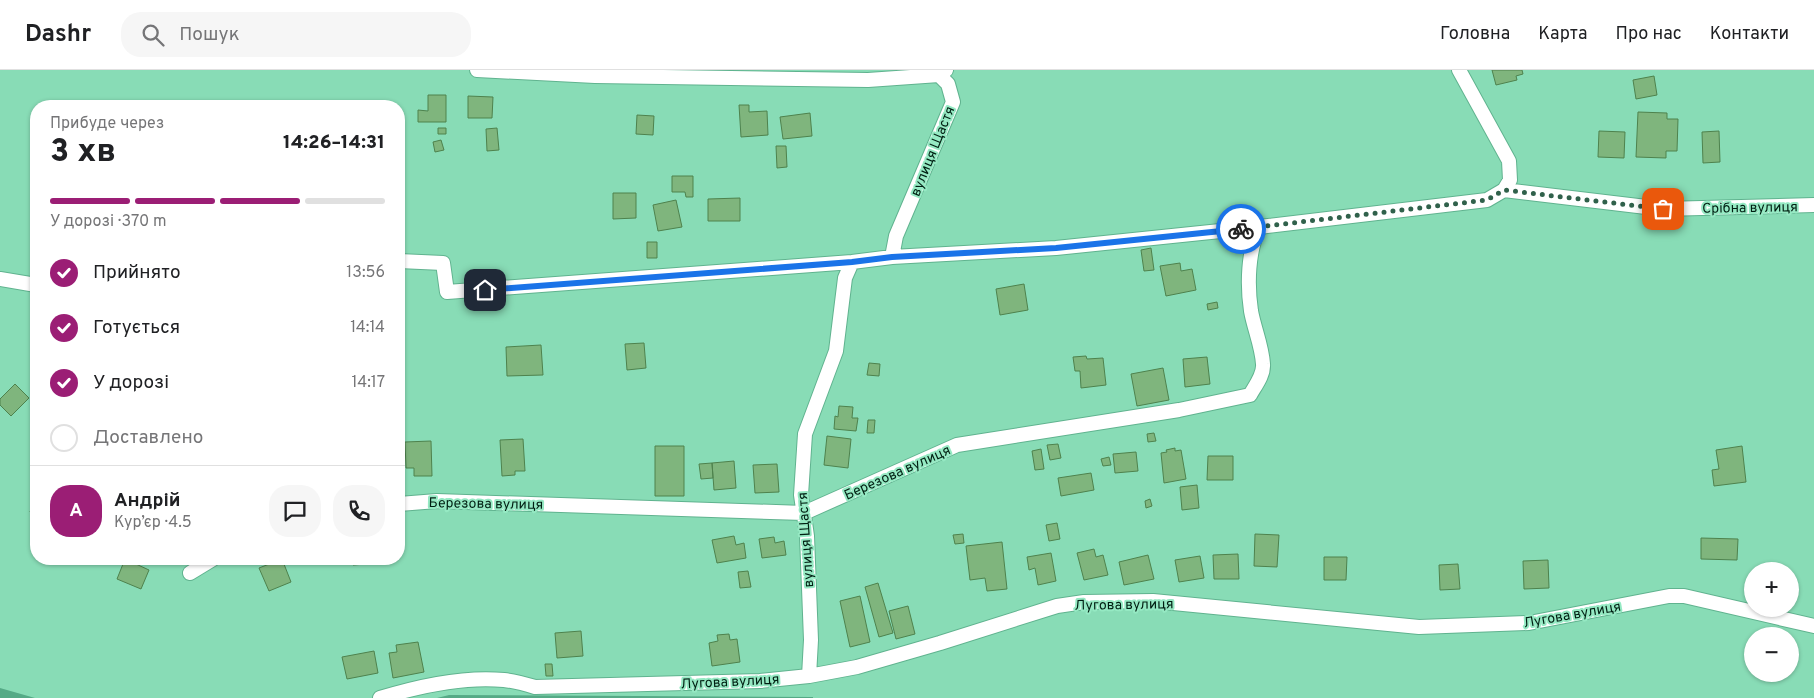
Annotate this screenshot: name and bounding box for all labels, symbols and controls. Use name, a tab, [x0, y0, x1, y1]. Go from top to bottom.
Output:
search box	[121, 12, 471, 57]
text: Dashr	[25, 20, 91, 50]
icon: search	[139, 21, 167, 49]
text: Пошук	[179, 23, 240, 47]
text: Головна	[1440, 23, 1510, 46]
text: Карта	[1538, 23, 1588, 46]
text: Про нас	[1616, 23, 1682, 46]
text: Контакти	[1710, 23, 1789, 46]
street label: вулиця Щастя	[908, 104, 959, 199]
text: Прибуде через	[50, 114, 164, 134]
text: 14:26–14:31	[283, 131, 385, 155]
text: 3 хв	[50, 133, 116, 173]
pin	[1642, 188, 1684, 230]
icon: bag	[1649, 195, 1677, 223]
street label: Срібна вулиця	[1702, 199, 1798, 218]
courier	[1216, 204, 1266, 254]
text: У дорозі · 370 m	[50, 212, 167, 232]
icon: bike	[1227, 215, 1255, 243]
icon: check	[50, 259, 78, 287]
text: Прийнято	[93, 261, 181, 285]
text: 13:56	[346, 263, 385, 283]
pin	[464, 269, 506, 311]
icon: home	[471, 276, 499, 304]
icon: check	[50, 314, 78, 342]
text: Готується	[93, 316, 180, 340]
text: 14:14	[350, 318, 385, 338]
icon: check	[50, 369, 78, 397]
text: У дорозі	[93, 371, 169, 395]
text: 14:17	[352, 373, 385, 393]
text: Доставлено	[93, 426, 203, 450]
street label: Березова вулиця	[842, 442, 953, 504]
button: chat	[269, 485, 321, 537]
button: phone	[333, 485, 385, 537]
text: Андрій	[114, 489, 181, 513]
street label: вулиця Щастя	[795, 492, 818, 588]
street label: Березова вулиця	[429, 495, 543, 514]
text: А	[69, 499, 83, 523]
text: Кур’єр · 4.5	[114, 513, 192, 533]
map controls	[1744, 562, 1799, 682]
button: +	[1744, 562, 1799, 617]
street label: Лугова вулиця	[1074, 596, 1174, 615]
street label: Лугова вулиця	[1522, 599, 1622, 632]
button: −	[1744, 627, 1799, 682]
street label: Лугова вулиця	[680, 671, 780, 694]

